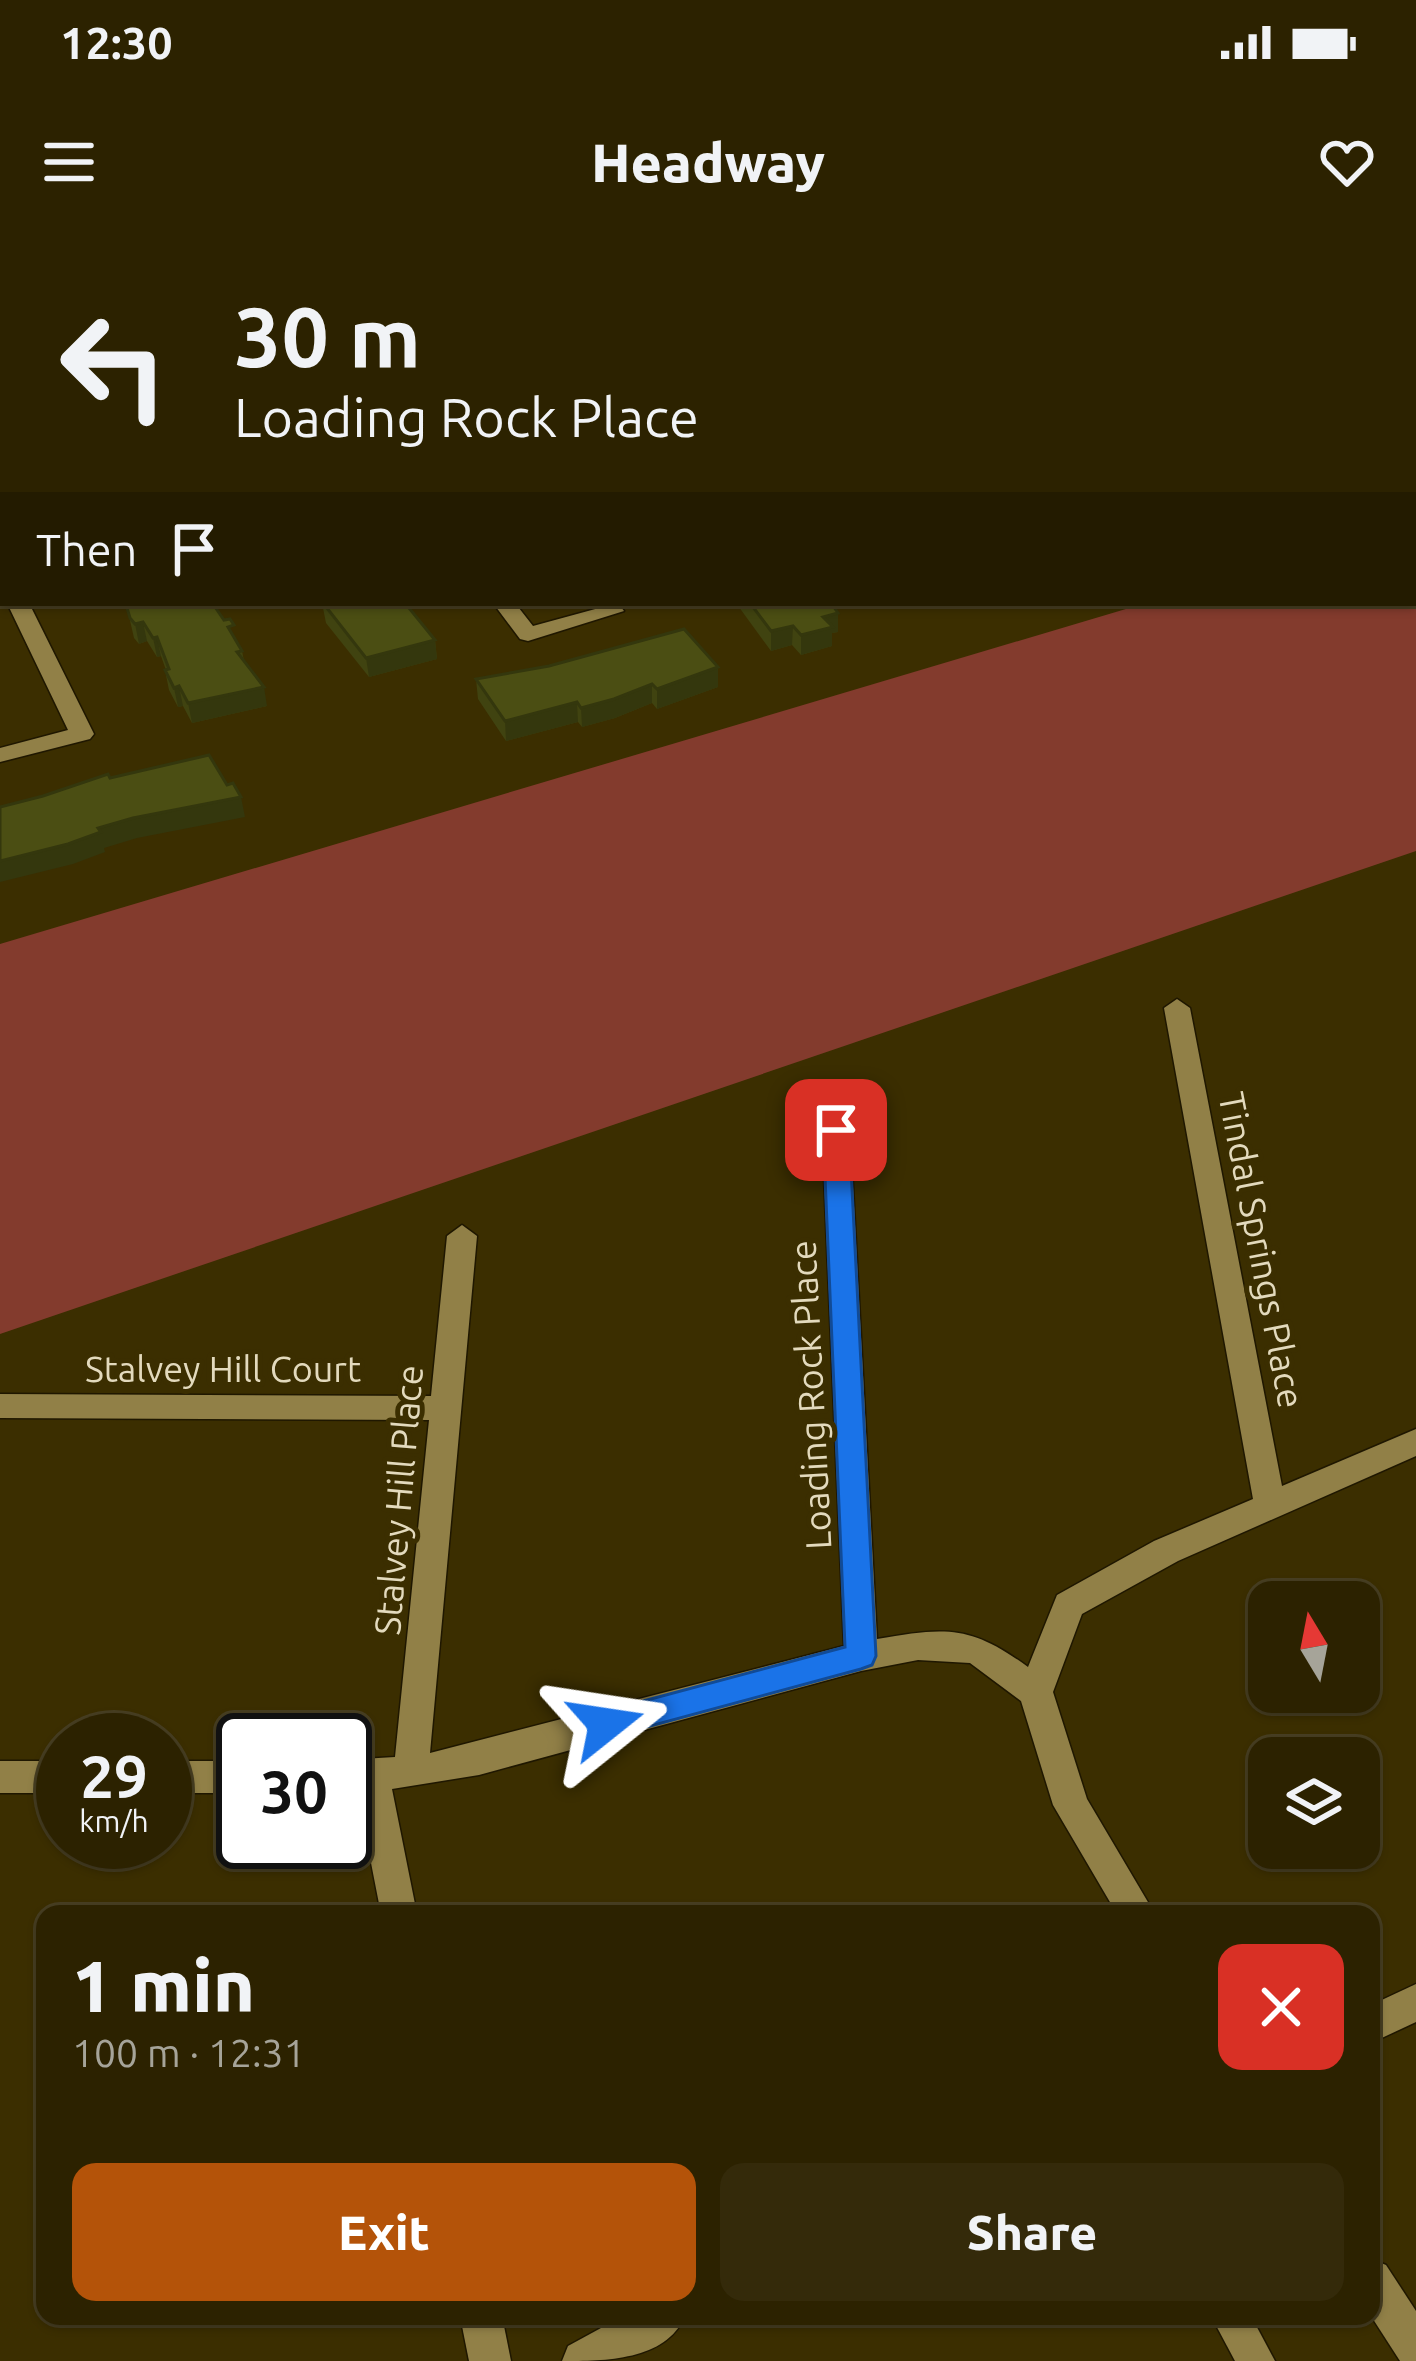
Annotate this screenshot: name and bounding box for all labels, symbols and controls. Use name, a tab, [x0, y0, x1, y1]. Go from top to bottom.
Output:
text: 12:30	[60, 17, 173, 68]
icon: menu	[36, 129, 102, 195]
icon: heart	[1314, 129, 1380, 195]
text: Headway	[591, 132, 825, 192]
icon: left	[36, 288, 192, 444]
text: 30 m	[234, 289, 421, 383]
text: Loading Rock Place	[234, 387, 699, 447]
icon: arrive	[161, 516, 227, 582]
text: Then	[36, 524, 137, 575]
pin	[785, 1079, 887, 1181]
street label: Tindal Springs Place	[1211, 1089, 1313, 1411]
icon: arrive	[803, 1097, 869, 1163]
street label: Loading Rock Place	[781, 1239, 839, 1551]
street label: Stalvey Hill Court	[85, 1348, 361, 1389]
street label: Stalvey Hill Place	[366, 1363, 430, 1637]
north arrow	[1248, 1581, 1380, 1713]
map controls	[1248, 1581, 1380, 1869]
position arrow	[543, 1661, 669, 1787]
speed limit sign: 30	[216, 1713, 372, 1869]
button: layers	[1248, 1737, 1380, 1869]
text: 29	[80, 1742, 148, 1809]
text: km/h	[79, 1804, 149, 1838]
button: close	[1218, 1944, 1344, 2070]
text: 1 min	[72, 1945, 255, 2026]
text: 100 m · 12:31	[72, 2031, 306, 2074]
button: Exit	[72, 2163, 696, 2301]
button: Share	[720, 2163, 1344, 2301]

